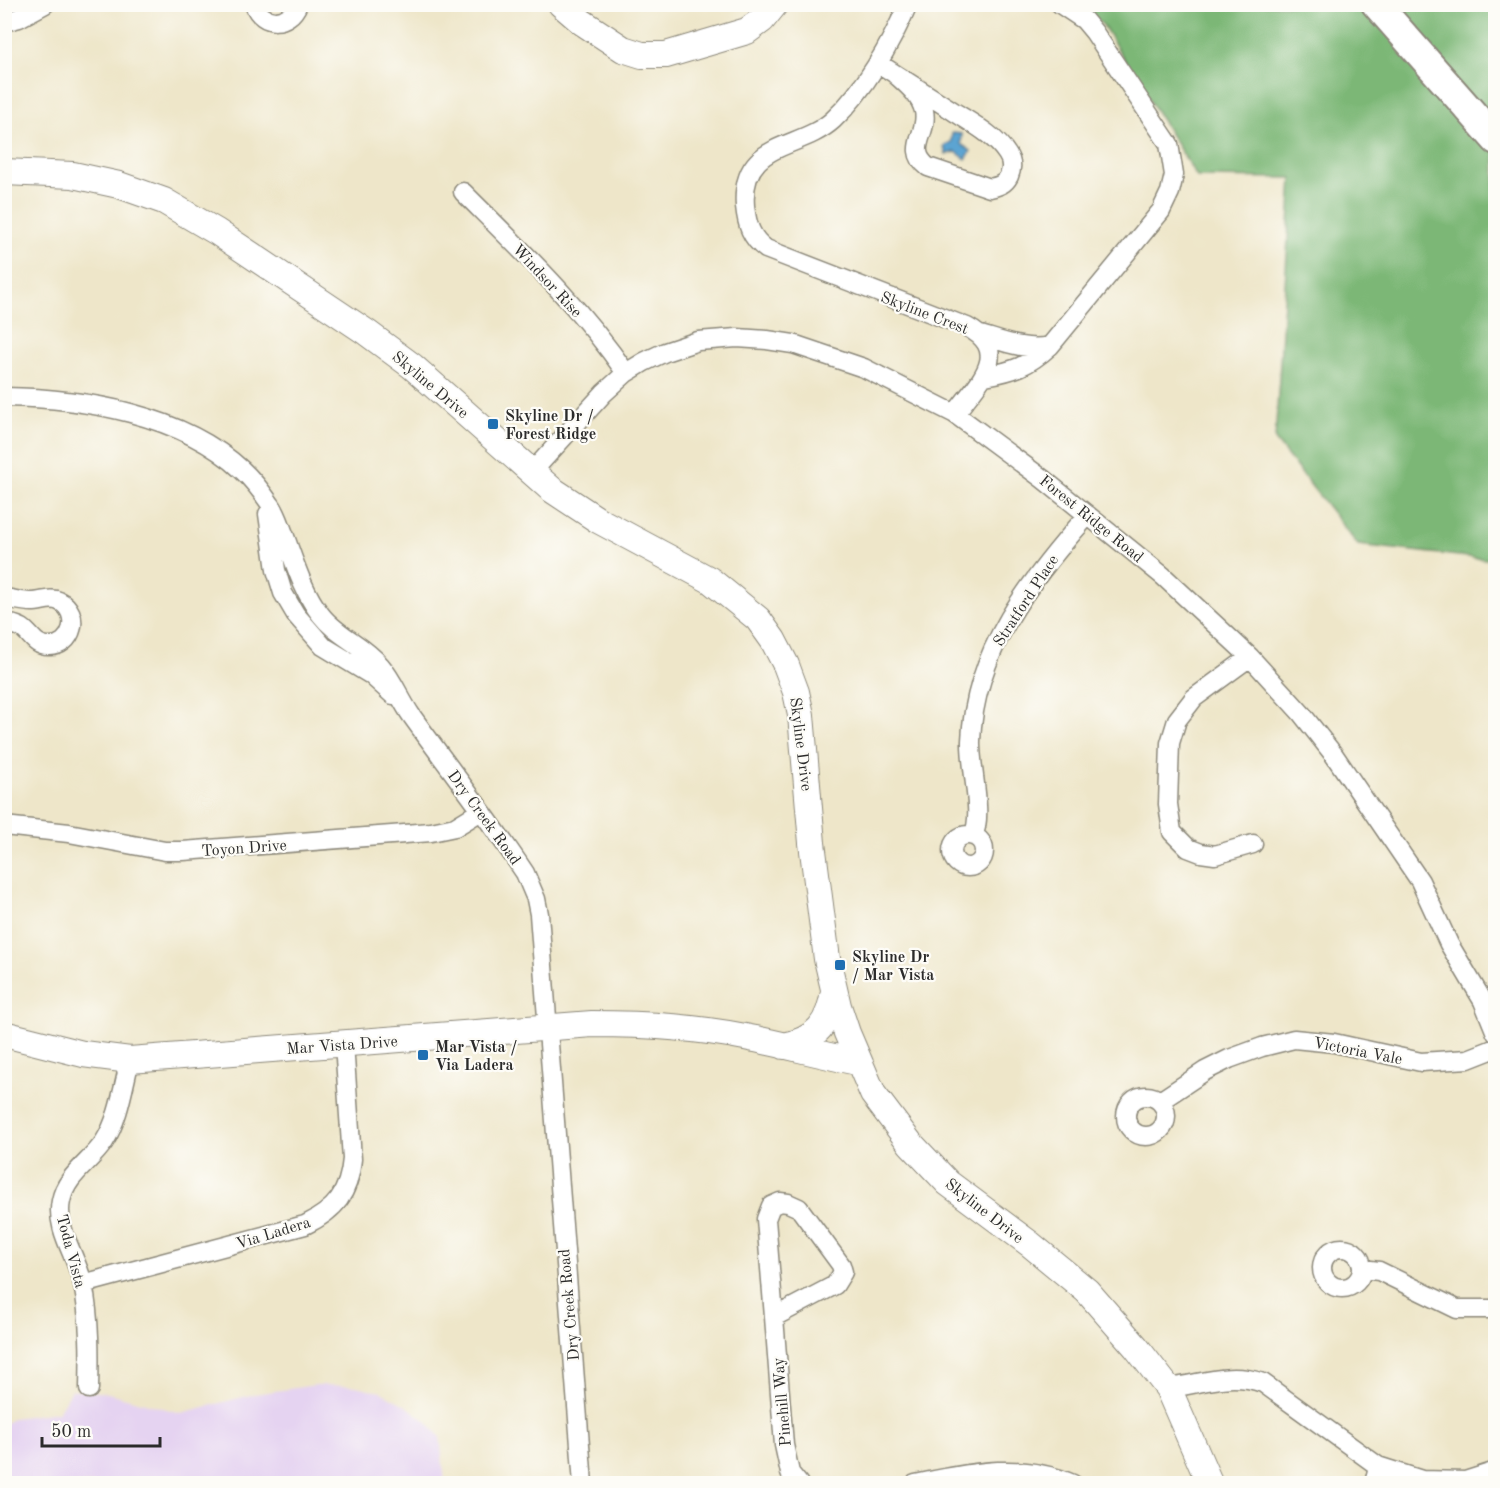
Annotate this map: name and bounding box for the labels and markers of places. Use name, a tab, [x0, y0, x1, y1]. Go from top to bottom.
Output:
place label: Skyline Dr / Forest Ridge	[505, 409, 596, 443]
marker: Skyline Dr / Forest Ridge	[486, 417, 500, 431]
place label: Skyline Dr / Mar Vista	[852, 950, 934, 984]
marker: Skyline Dr / Mar Vista	[833, 958, 847, 972]
place label: Mar Vista / Via Ladera	[435, 1040, 517, 1074]
marker: Mar Vista / Via Ladera	[416, 1048, 430, 1062]

